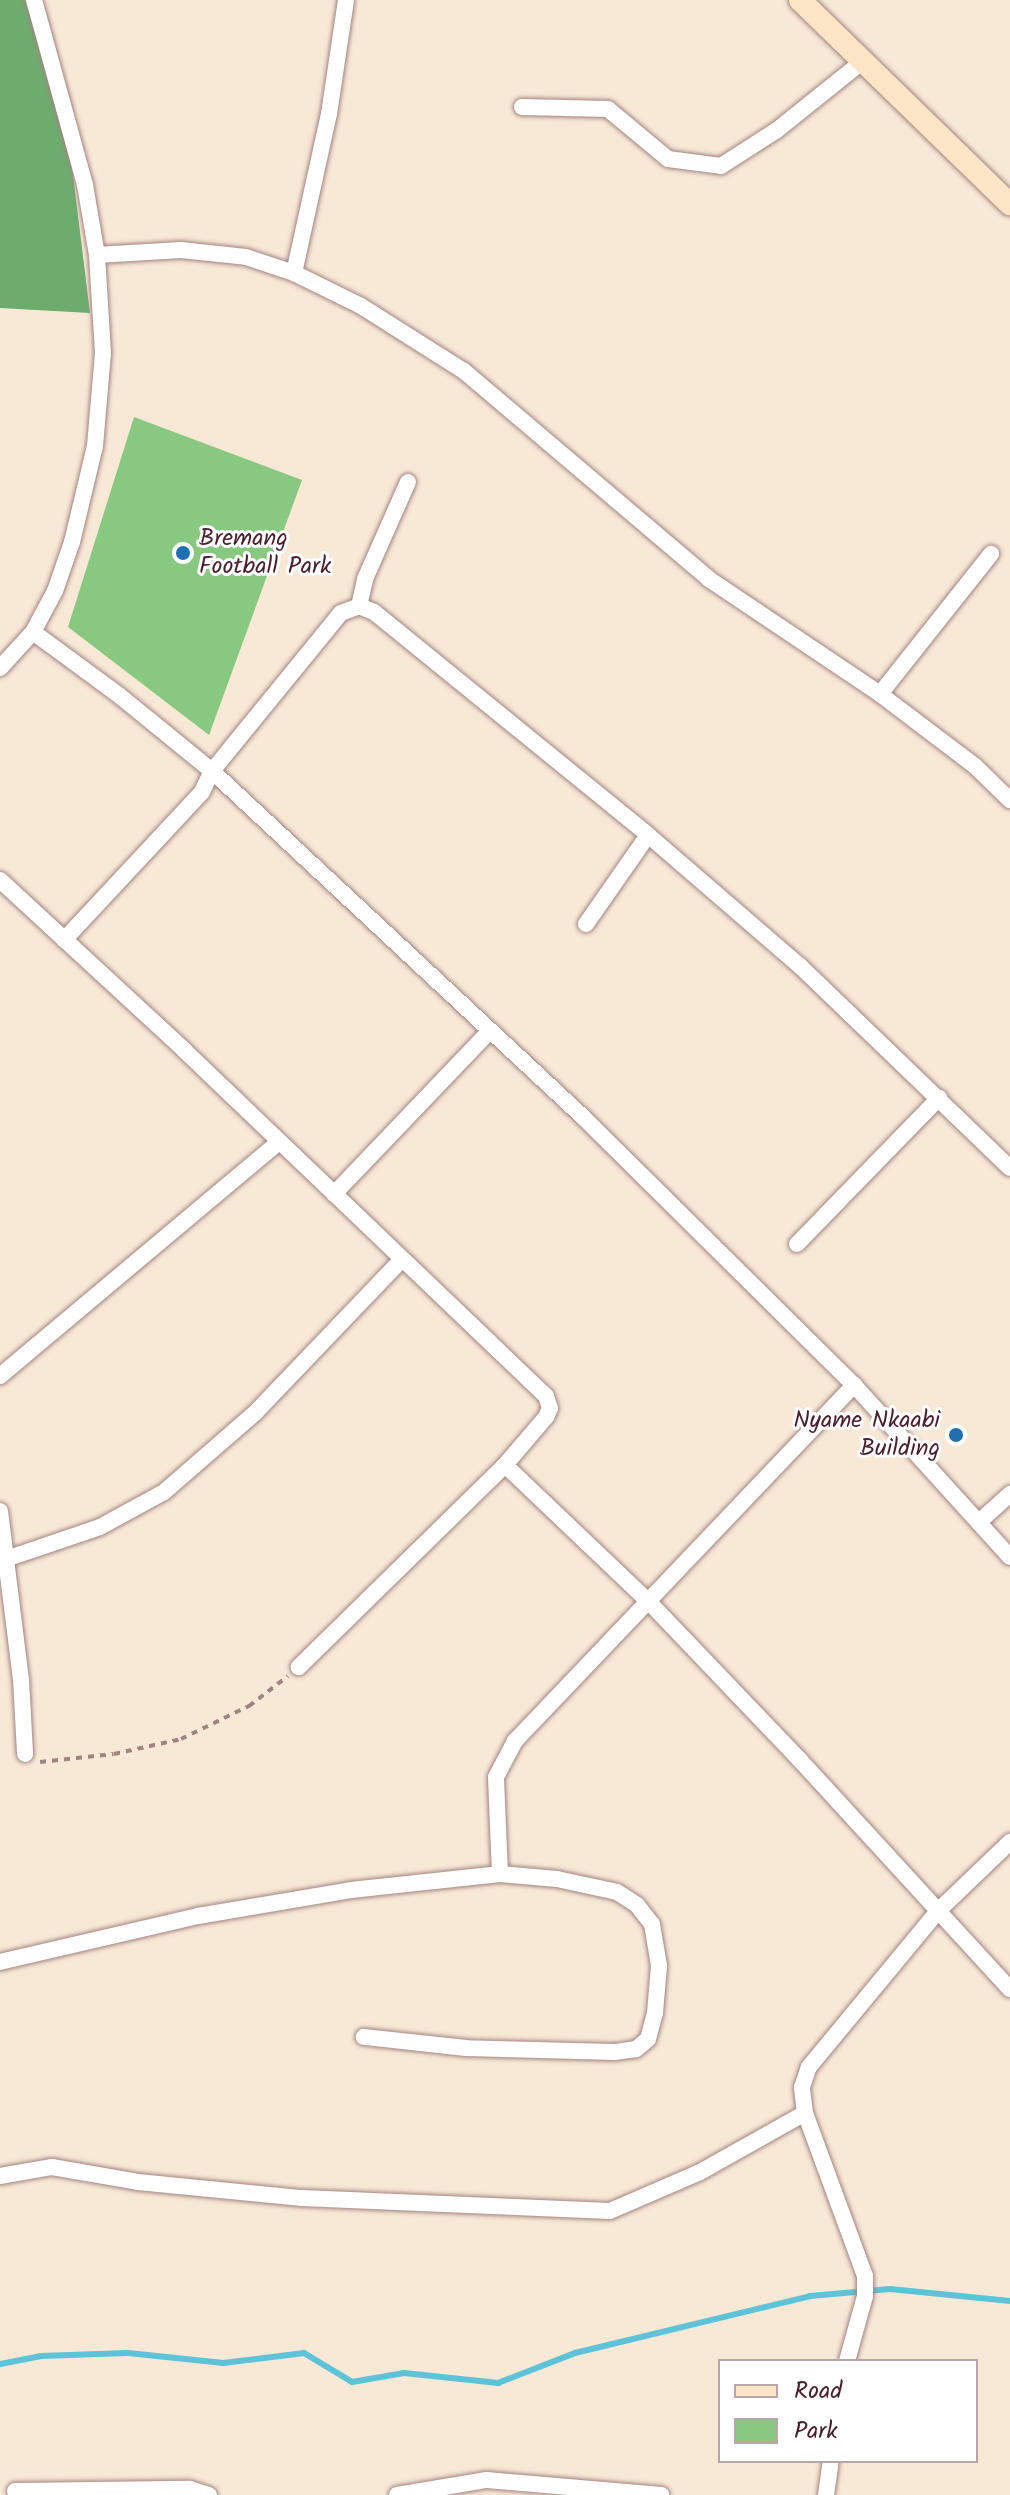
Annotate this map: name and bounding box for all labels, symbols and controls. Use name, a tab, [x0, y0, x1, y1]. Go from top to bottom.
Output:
place label: Bremang Football Park	[199, 525, 331, 581]
marker: Bremang Football Park	[174, 544, 192, 562]
place label: Nyame Nkaabi Building	[793, 1407, 940, 1463]
marker: Nyame Nkaabi Building	[947, 1426, 965, 1444]
legend	[718, 2359, 978, 2463]
text: Road	[794, 2372, 842, 2411]
text: Park	[794, 2412, 838, 2451]

